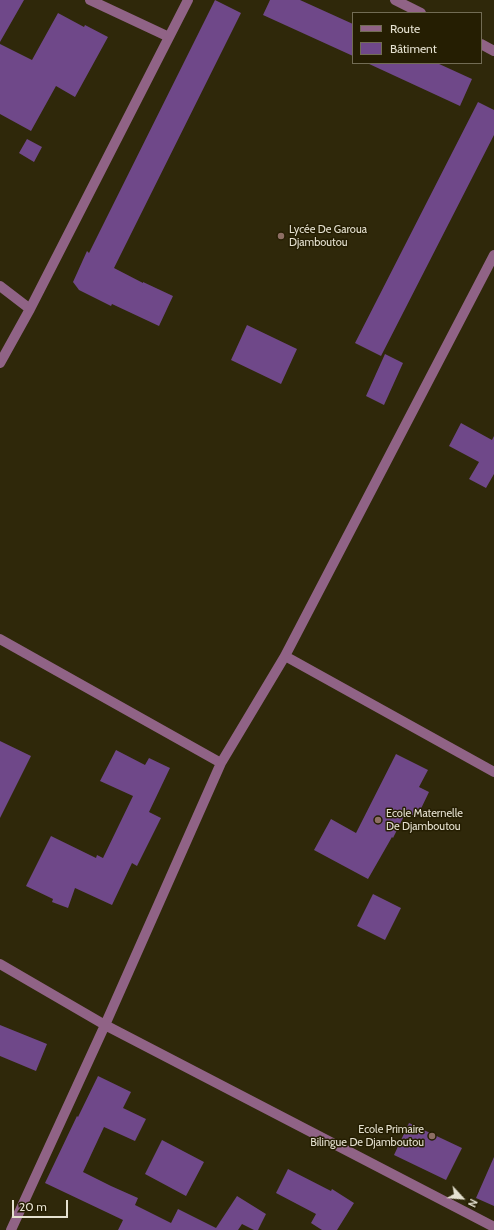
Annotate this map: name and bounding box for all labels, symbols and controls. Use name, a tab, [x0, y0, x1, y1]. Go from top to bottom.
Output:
legend	[352, 12, 482, 64]
text: Route	[390, 21, 420, 36]
text: Bâtiment	[390, 41, 437, 56]
place label: Lycée De Garoua Djamboutou	[289, 223, 367, 249]
marker: Lycée De Garoua Djamboutou	[276, 231, 286, 241]
place label: Ecole Maternelle De Djamboutou	[386, 807, 463, 833]
marker: Ecole Maternelle De Djamboutou	[373, 815, 383, 825]
place label: Ecole Primaire Bilingue De Djamboutou	[310, 1123, 424, 1149]
marker: Ecole Primaire Bilingue De Djamboutou	[427, 1131, 437, 1141]
north arrow	[442, 1178, 482, 1218]
scale bar	[14, 1192, 70, 1218]
text: N	[465, 1197, 481, 1210]
text: 20 m	[19, 1199, 47, 1214]

